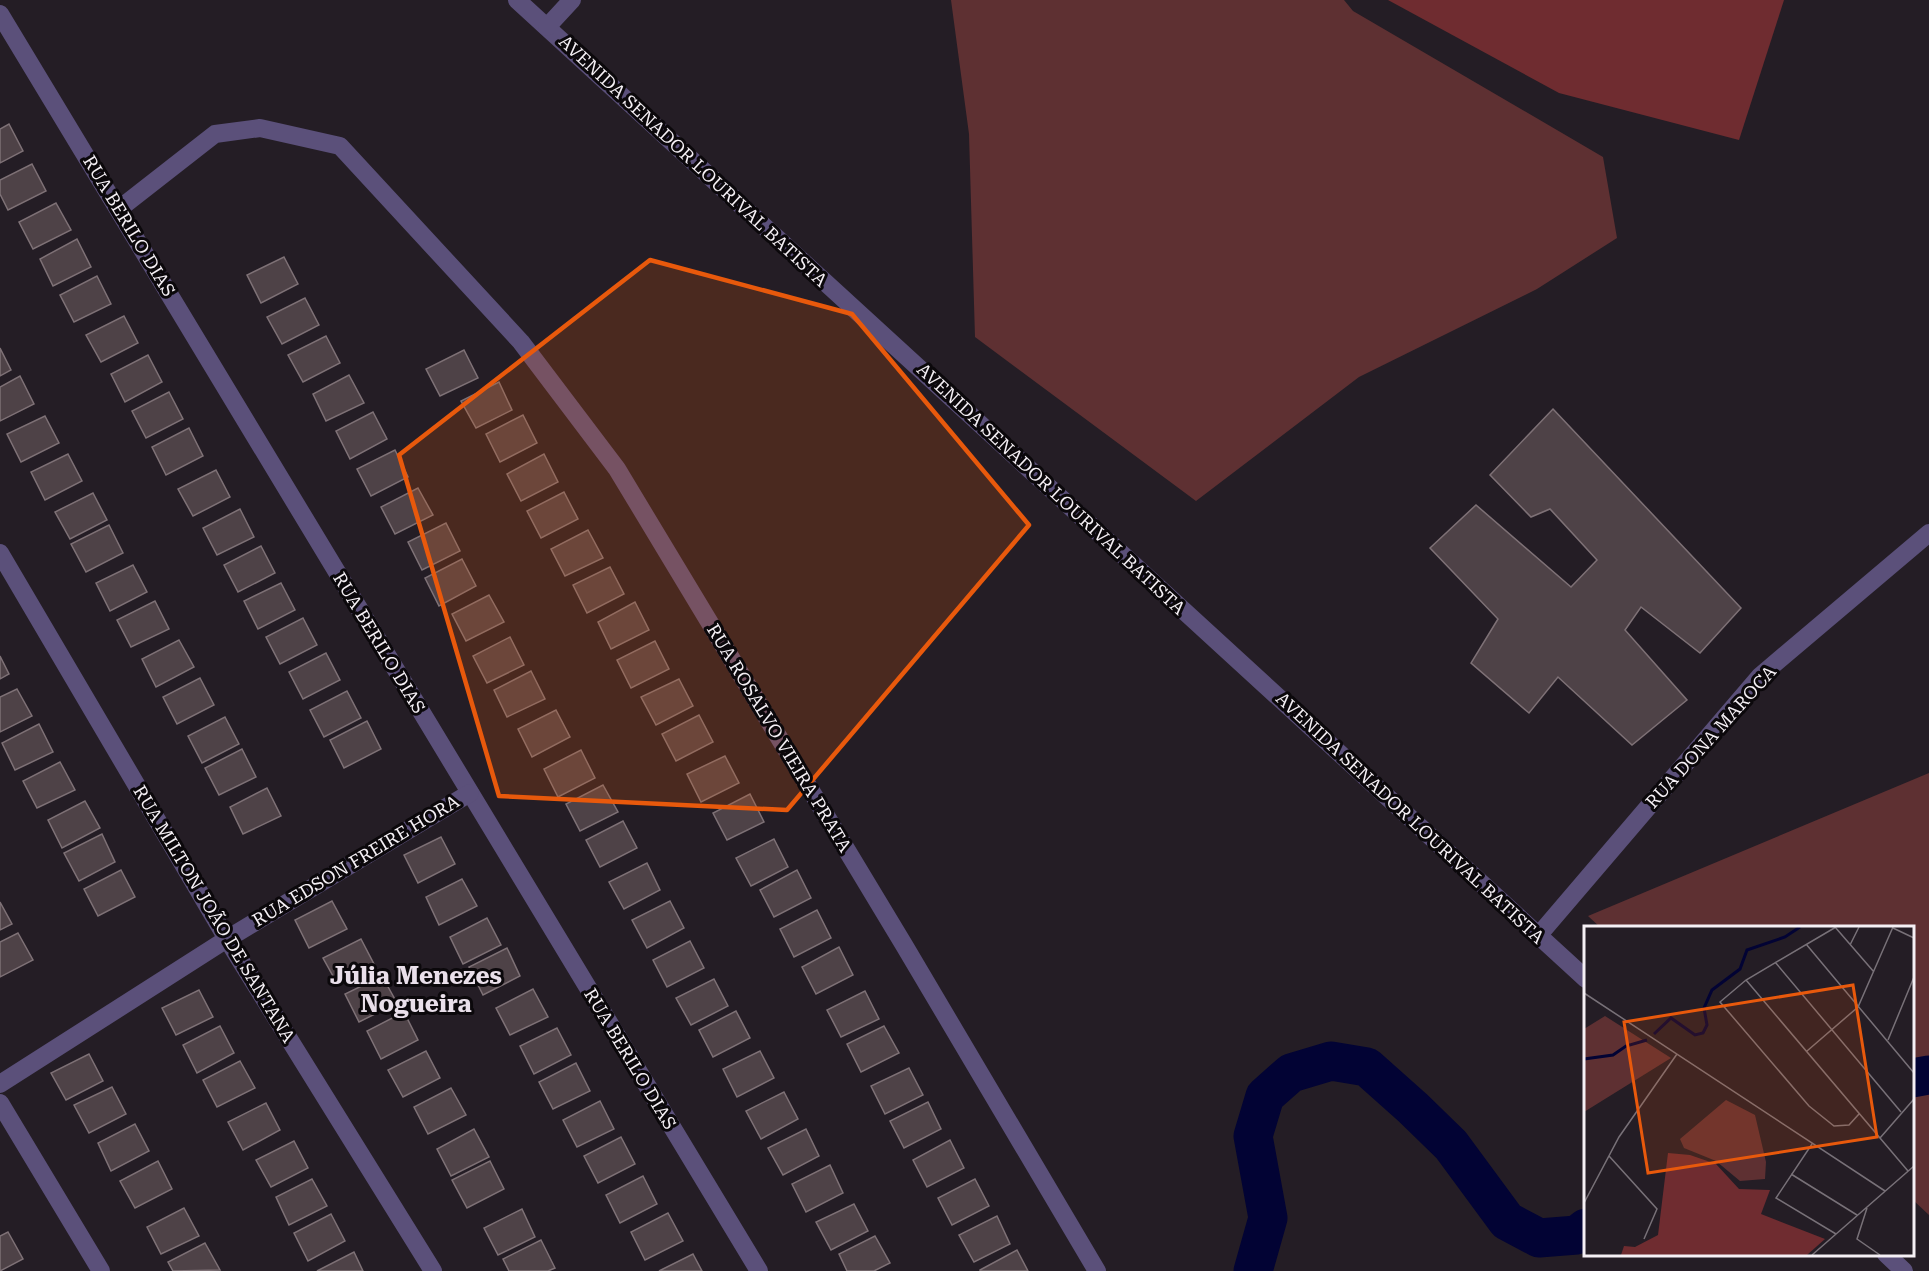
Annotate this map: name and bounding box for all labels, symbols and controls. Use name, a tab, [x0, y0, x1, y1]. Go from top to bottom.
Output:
street label: AVENIDA SENADOR LOURIVAL BATISTA	[555, 31, 832, 291]
street label: RUA BERILO DIAS	[79, 151, 180, 300]
street label: AVENIDA SENADOR LOURIVAL BATISTA	[913, 359, 1190, 619]
street label: RUA BERILO DIAS	[329, 568, 430, 717]
street label: RUA ROSALVO VIEIRA PRATA	[703, 620, 856, 856]
street label: RUA DONA MAROCA	[1641, 661, 1780, 812]
street label: AVENIDA SENADOR LOURIVAL BATISTA	[1272, 688, 1549, 948]
street label: RUA MILTON JOÃO DE SANTANA	[129, 781, 300, 1046]
street label: RUA EDSON FREIRE HORA	[249, 790, 463, 931]
inset map	[1584, 926, 1914, 1256]
district label: Júlia Menezes Nogueira	[330, 962, 502, 1018]
street label: RUA BERILO DIAS	[580, 984, 681, 1133]

